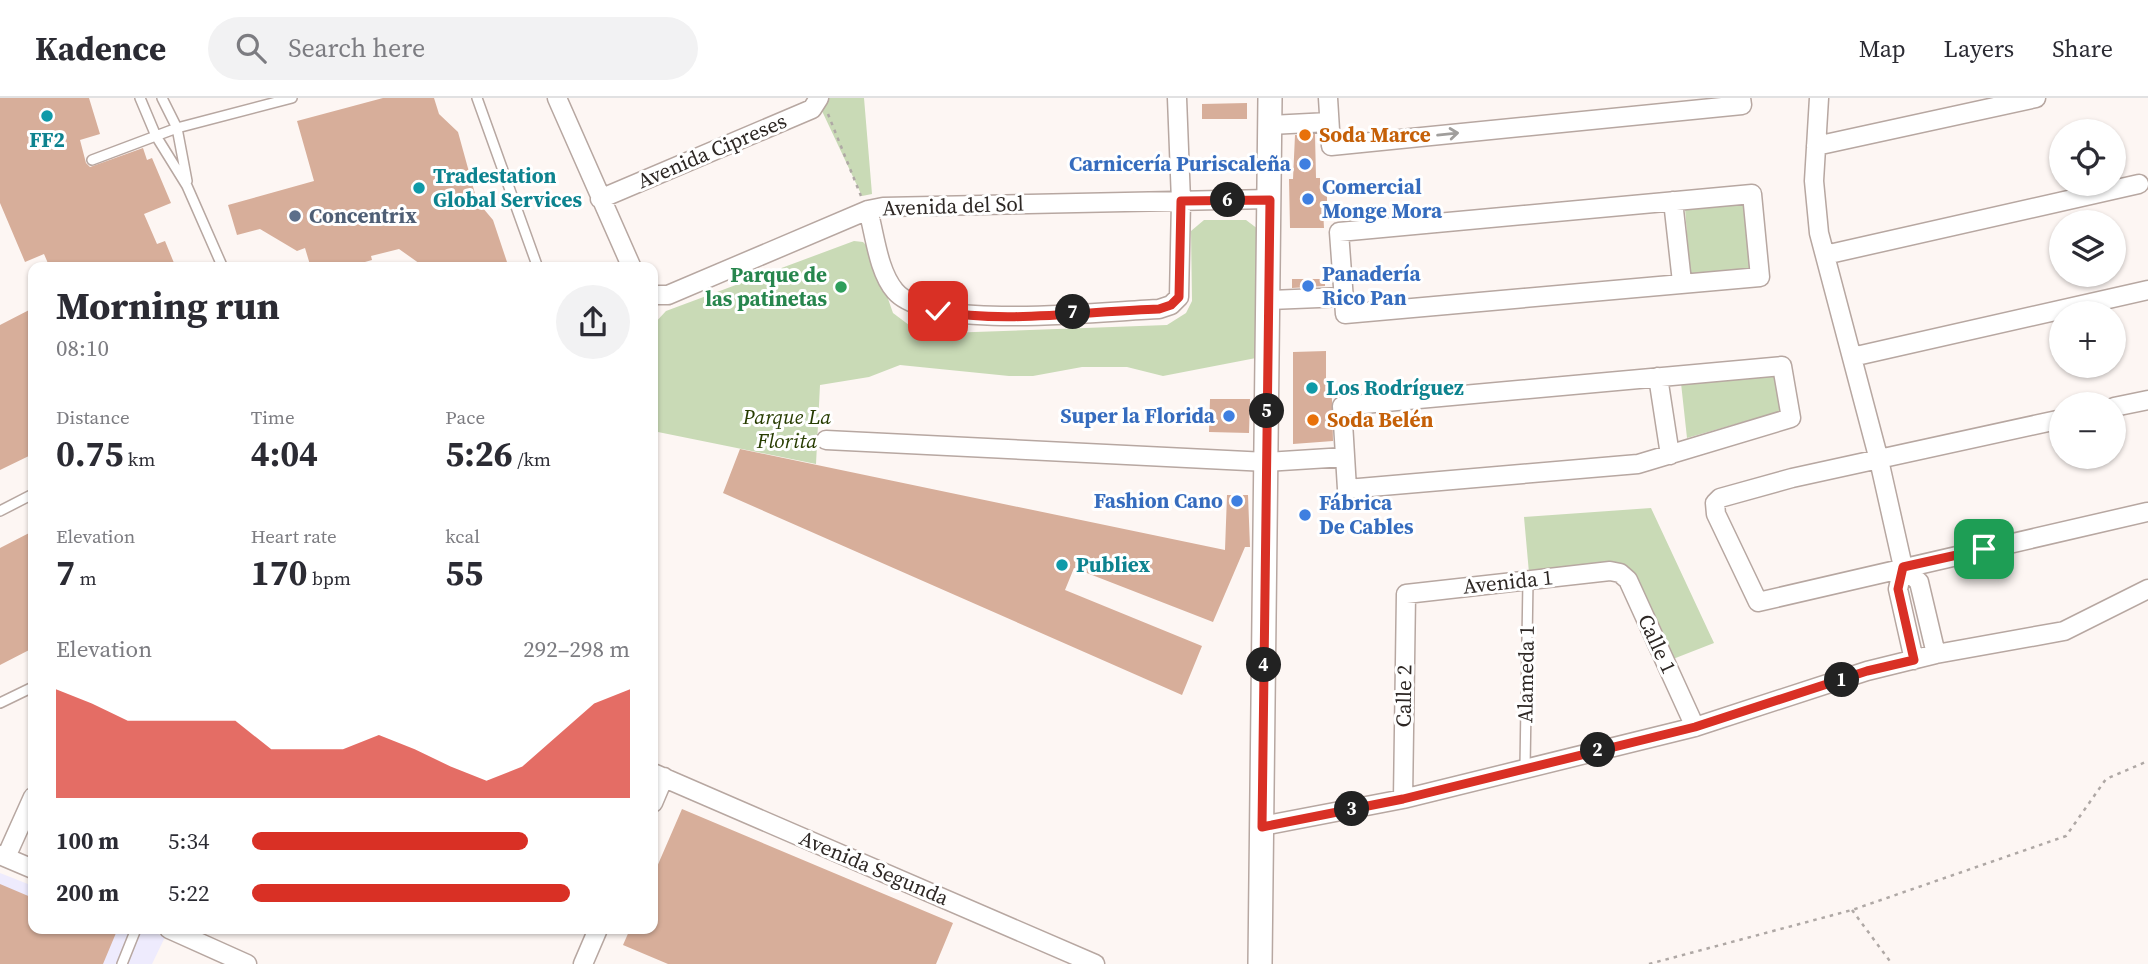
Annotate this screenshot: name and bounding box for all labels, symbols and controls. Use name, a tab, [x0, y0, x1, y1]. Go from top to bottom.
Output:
search box	[208, 17, 698, 80]
text: Kadence	[35, 26, 166, 71]
icon: search	[232, 29, 270, 67]
text: Search here	[288, 30, 425, 66]
text: Map	[1859, 32, 1906, 65]
text: Layers	[1944, 32, 2014, 65]
text: Share	[2052, 32, 2113, 65]
street label: Avenida Cipreses	[633, 106, 791, 195]
marker: FF2	[39, 108, 55, 124]
map controls	[2049, 119, 2126, 469]
button: locate	[2049, 119, 2126, 196]
place label: Soda Marce	[1319, 120, 1431, 149]
place label: FF2	[29, 125, 65, 154]
marker: Soda Marce	[1297, 127, 1313, 143]
one-way arrow	[1436, 127, 1459, 140]
place label: Carnicería Puriscaleña	[1069, 149, 1292, 178]
marker: Carnicería Puriscaleña	[1297, 156, 1313, 172]
place label: Tradestation Global Services	[433, 161, 582, 214]
place label: Comercial Monge Mora	[1322, 172, 1443, 225]
marker: Tradestation Global Services	[411, 180, 427, 196]
pin: 6	[1210, 182, 1246, 217]
text: 6	[1222, 186, 1233, 212]
street label: Avenida del Sol	[882, 189, 1024, 222]
marker: Comercial Monge Mora	[1300, 191, 1316, 207]
place label: Concentrix	[309, 201, 417, 230]
marker: Concentrix	[287, 208, 303, 224]
button: layers	[2049, 210, 2126, 287]
place label: Panadería Rico Pan	[1322, 259, 1421, 312]
place label: Parque de las patinetas	[705, 260, 827, 313]
marker: Panadería Rico Pan	[1300, 278, 1316, 294]
marker: Parque de las patinetas	[833, 279, 849, 295]
text: Morning run	[56, 280, 280, 332]
pin	[908, 281, 968, 341]
button: share	[556, 285, 630, 359]
icon: check	[919, 292, 957, 330]
pin: 7	[1056, 294, 1090, 330]
text: 7	[1067, 298, 1078, 324]
button: +	[2049, 301, 2126, 378]
text: 08:10	[56, 332, 109, 364]
place label: Los Rodríguez	[1326, 373, 1464, 402]
marker: Los Rodríguez	[1304, 380, 1320, 396]
button: −	[2049, 392, 2126, 469]
pin: 5	[1250, 394, 1284, 428]
text: 5	[1261, 397, 1272, 423]
place label: Super la Florida	[1060, 401, 1216, 430]
park label: Parque La Florita	[742, 402, 831, 455]
text: Distance	[56, 404, 130, 430]
text: Time	[251, 404, 295, 430]
text: Pace	[445, 404, 485, 430]
place label: Soda Belén	[1327, 405, 1433, 434]
marker: Super la Florida	[1221, 408, 1237, 424]
marker: Soda Belén	[1305, 412, 1321, 428]
text: 0.75	[56, 430, 123, 478]
text: 4:04	[251, 430, 318, 478]
text: 5:26	[445, 430, 513, 478]
text: km	[123, 446, 155, 472]
text: /km	[513, 446, 551, 472]
place label: Fashion Cano	[1094, 486, 1223, 515]
place label: Fábrica De Cables	[1319, 488, 1414, 541]
marker: Fashion Cano	[1229, 493, 1245, 509]
marker: Fábrica De Cables	[1297, 507, 1313, 523]
pin	[1954, 519, 2014, 579]
text: Elevation	[56, 523, 135, 549]
text: Heart rate	[251, 523, 337, 549]
text: kcal	[445, 523, 480, 549]
icon: arrive	[1965, 530, 2003, 568]
text: 7	[56, 549, 75, 597]
text: 170	[251, 549, 308, 597]
text: 55	[445, 549, 483, 597]
place label: Publiex	[1076, 550, 1151, 579]
marker: Publiex	[1054, 557, 1070, 573]
street label: Avenida 1	[1462, 562, 1554, 601]
text: m	[75, 565, 97, 591]
text: bpm	[308, 565, 351, 591]
street label: Calle 1	[1631, 609, 1684, 678]
street label: Alameda 1	[1510, 625, 1541, 723]
text: Elevation	[56, 633, 152, 665]
text: 292–298 m	[523, 633, 630, 665]
pin: 4	[1246, 648, 1282, 682]
text: 4	[1258, 651, 1269, 677]
pin: 1	[1825, 662, 1860, 698]
street label: Calle 2	[1388, 664, 1419, 728]
text: 1	[1836, 666, 1847, 692]
pin: 2	[1580, 732, 1616, 768]
text: 2	[1592, 736, 1603, 762]
pin: 3	[1334, 792, 1370, 826]
text: 3	[1346, 795, 1357, 821]
street label: Avenida Segunda	[795, 823, 954, 912]
text: 100 m	[56, 825, 119, 857]
text: 5:34	[168, 825, 209, 857]
text: 200 m	[56, 877, 119, 909]
text: 5:22	[168, 877, 209, 909]

